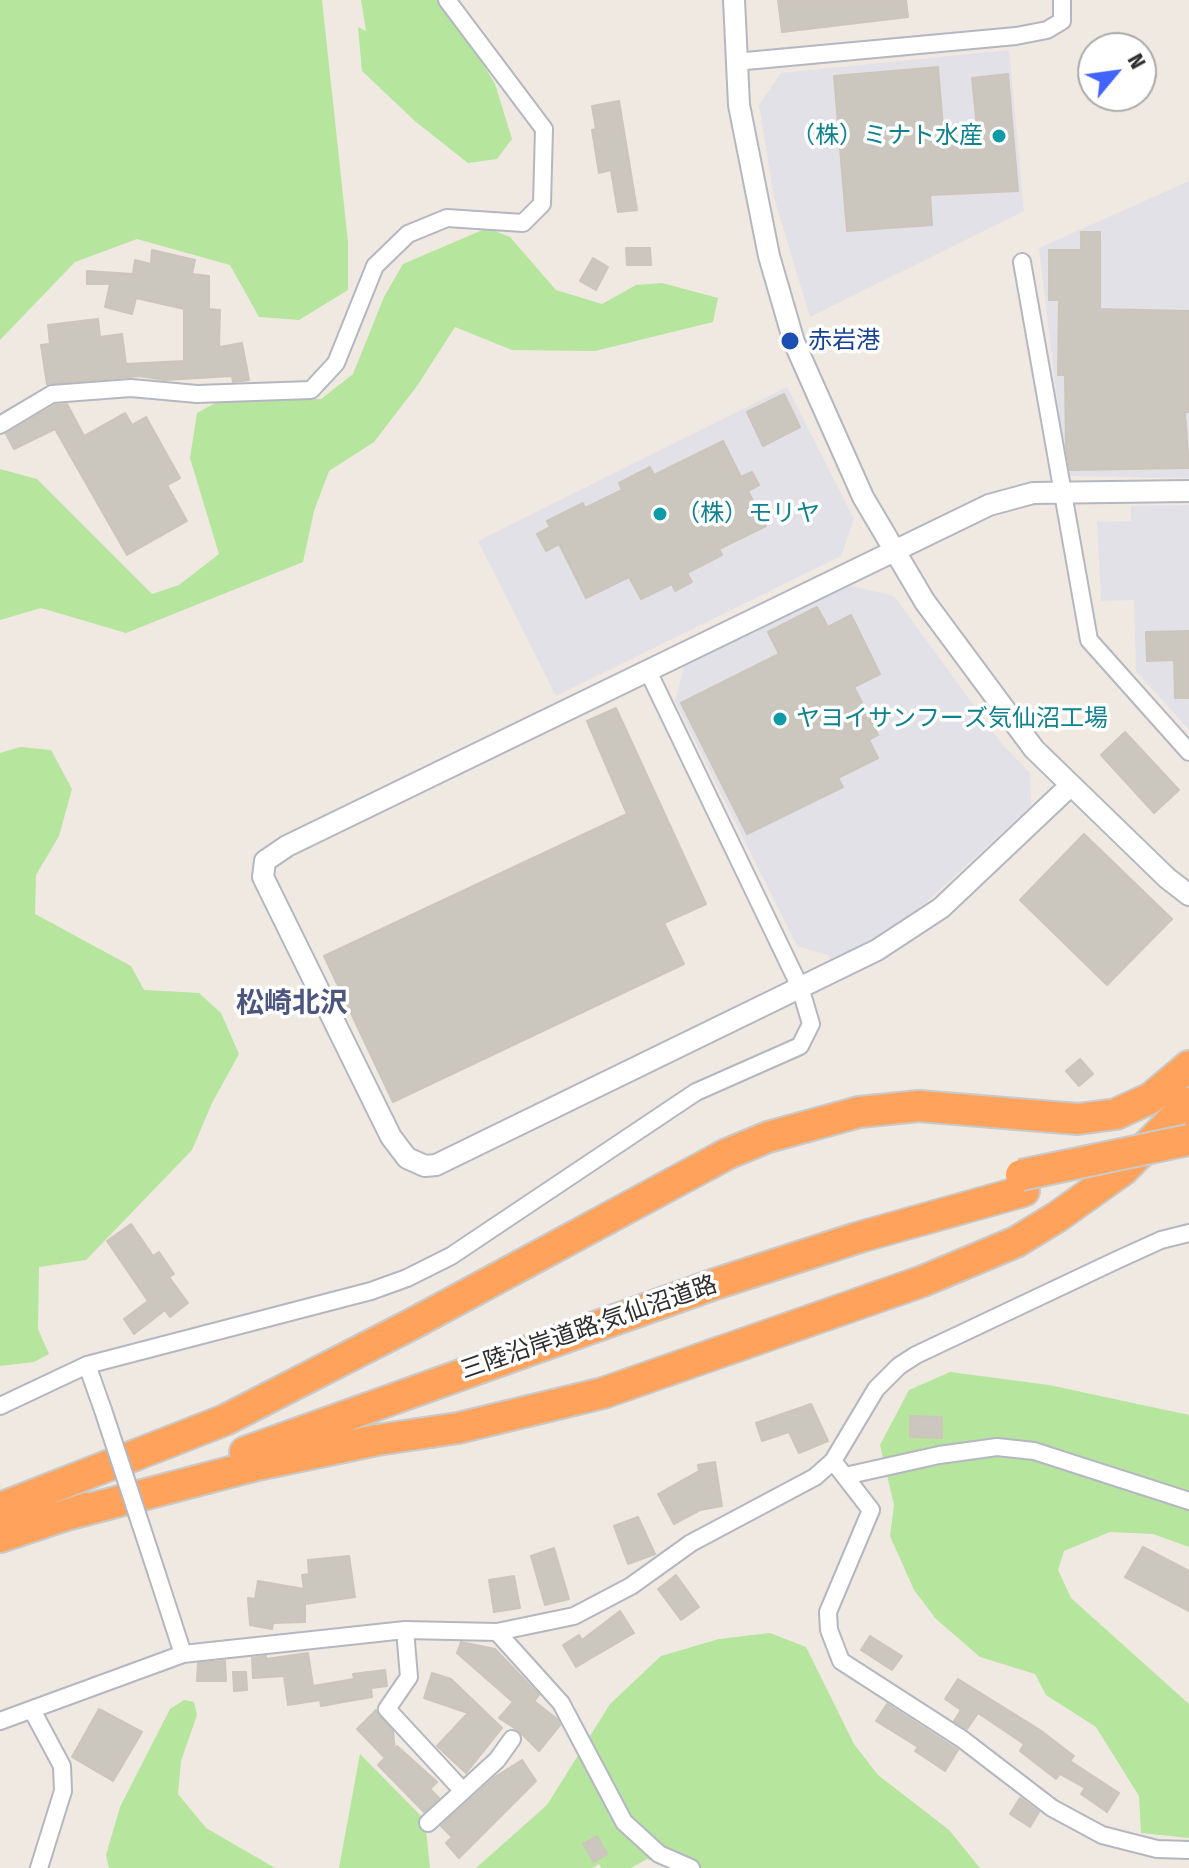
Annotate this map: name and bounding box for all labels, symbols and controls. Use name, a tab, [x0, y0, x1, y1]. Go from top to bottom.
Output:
north arrow	[1077, 32, 1157, 112]
text: N	[1122, 49, 1152, 73]
place label: （株）ミナト水産	[791, 122, 983, 150]
marker: （株）ミナト水産	[990, 127, 1008, 145]
place label: 赤岩港	[808, 327, 880, 355]
marker: 赤岩港	[779, 330, 801, 352]
place label: （株）モリヤ	[676, 500, 820, 528]
marker: （株）モリヤ	[651, 505, 669, 523]
place label: ヤヨイサンフーズ気仙沼工場	[796, 705, 1108, 733]
marker: ヤヨイサンフーズ気仙沼工場	[771, 710, 789, 728]
district label: 松崎北沢	[236, 987, 348, 1021]
street label: 三陸沿岸道路;気仙沼道路	[457, 1271, 721, 1385]

